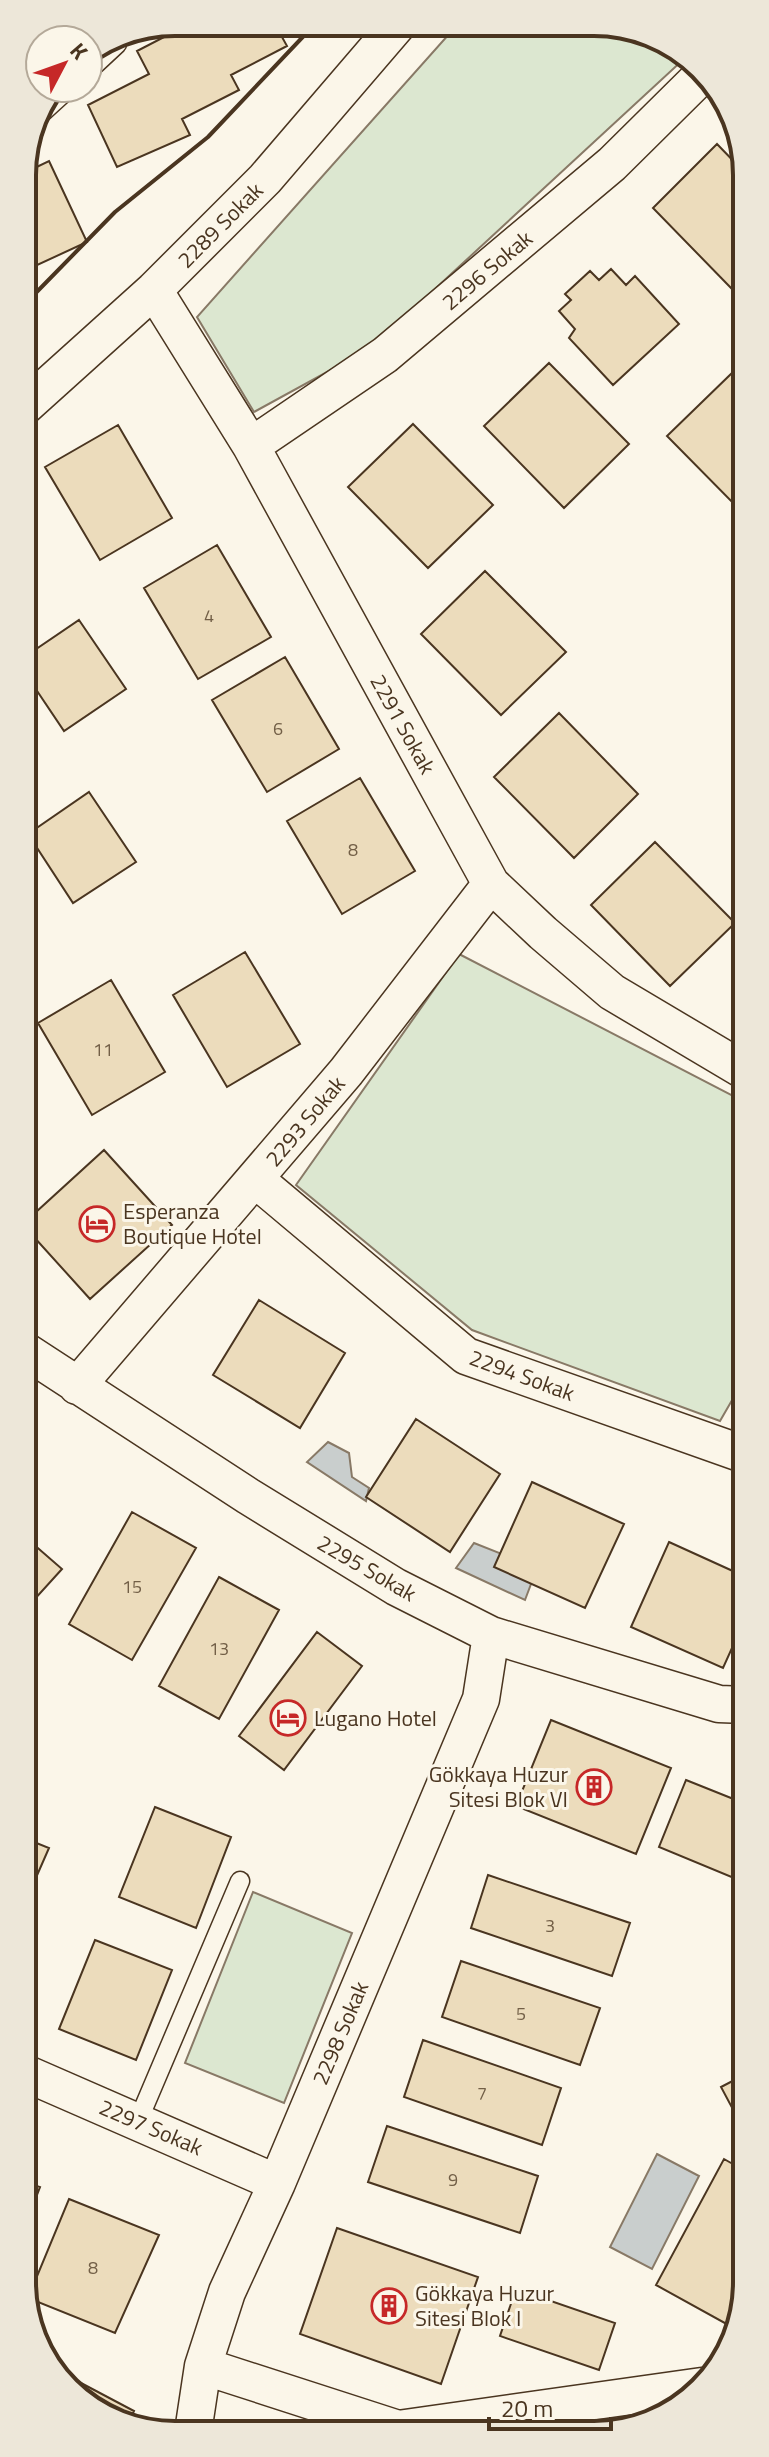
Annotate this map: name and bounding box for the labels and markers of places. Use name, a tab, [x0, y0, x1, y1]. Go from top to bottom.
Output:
place label: Esperanza Boutique Hotel	[123, 1194, 262, 1253]
hotel icon: Esperanza Boutique Hotel	[78, 1205, 116, 1243]
hotel icon: Lugano Hotel	[269, 1699, 307, 1737]
place label: Lugano Hotel	[314, 1701, 437, 1735]
place label: Gökkaya Huzur Sitesi Blok VI	[429, 1757, 568, 1816]
building icon: Gökkaya Huzur Sitesi Blok VI	[575, 1768, 613, 1806]
place label: Gökkaya Huzur Sitesi Blok I	[415, 2276, 555, 2335]
building icon: Gökkaya Huzur Sitesi Blok I	[370, 2287, 408, 2325]

